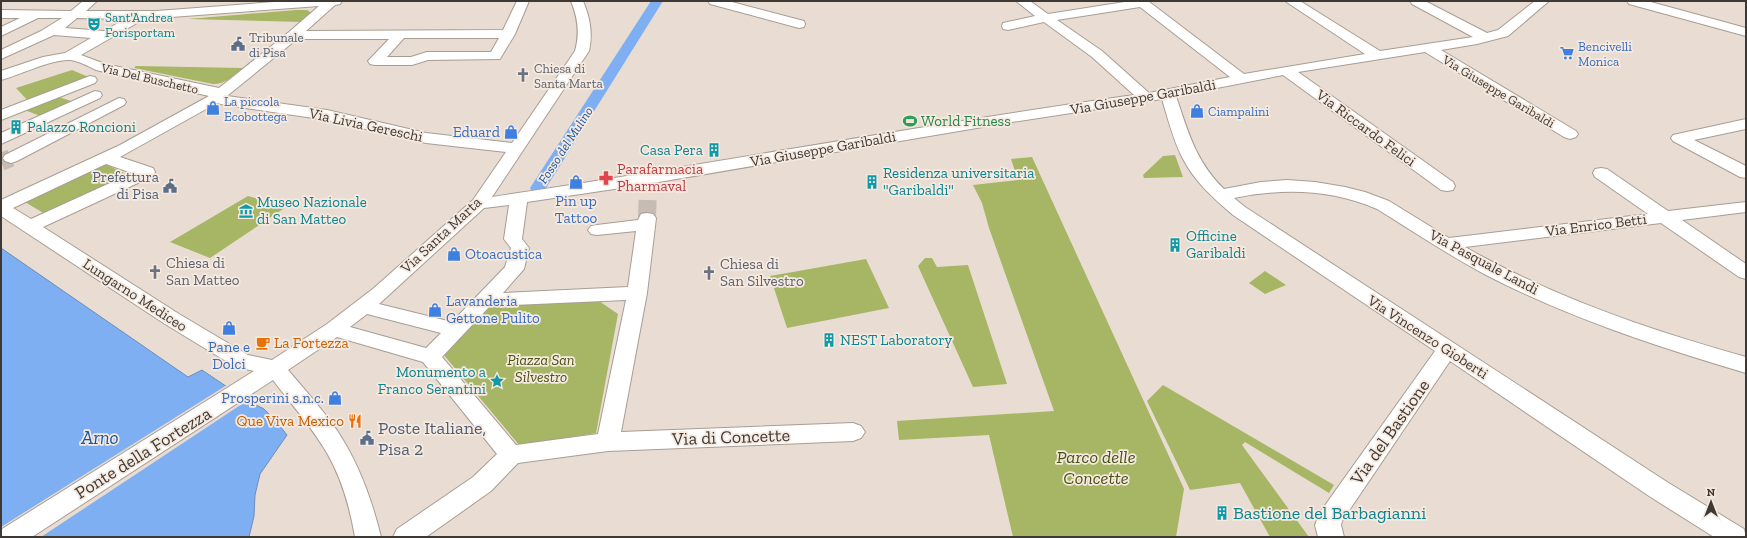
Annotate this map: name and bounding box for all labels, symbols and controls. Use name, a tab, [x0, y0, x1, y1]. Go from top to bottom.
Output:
place label: Sant'Andrea Forisportam	[105, 10, 176, 40]
theatre icon: Sant'Andrea Forisportam	[86, 16, 102, 32]
place label: Tribunale di Pisa	[249, 30, 304, 60]
public building icon: Tribunale di Pisa	[230, 36, 246, 52]
place label: Bencivelli Monica	[1578, 39, 1632, 69]
supermarket icon: Bencivelli Monica	[1559, 45, 1575, 61]
street label: Via Giuseppe Garibaldi	[1439, 52, 1558, 131]
street label: Via Del Buschetto	[99, 60, 200, 97]
place label: Chiesa di Santa Marta	[534, 61, 604, 91]
church icon: Chiesa di Santa Marta	[515, 67, 531, 83]
street label: Via Giuseppe Garibaldi	[1068, 75, 1217, 119]
street label: Via Riccardo Felici	[1312, 85, 1419, 170]
place label: La piccola Ecobottega	[224, 94, 288, 124]
shop icon: La piccola Ecobottega	[205, 100, 221, 116]
shop icon: Ciampalini	[1189, 103, 1205, 119]
street label: Via Livia Gereschi	[307, 104, 425, 146]
water label: Fosso del Mulino	[535, 104, 596, 186]
place label: Ciampalini	[1208, 104, 1270, 119]
place label: World Fitness	[921, 112, 1011, 130]
sports icon: World Fitness	[902, 113, 918, 129]
place label: Palazzo Roncioni	[27, 118, 136, 136]
building icon: Palazzo Roncioni	[8, 119, 24, 135]
place label: Eduard	[453, 123, 501, 141]
shop icon: Eduard	[503, 124, 519, 140]
street label: Via Giuseppe Garibaldi	[748, 127, 897, 171]
place label: Casa Pera	[640, 141, 703, 159]
building icon: Casa Pera	[706, 142, 722, 158]
place label: Parafarmacia Pharmaval	[617, 160, 703, 195]
place label: Residenza universitaria "Garibaldi"	[883, 164, 1034, 199]
place label: Prefettura di Pisa	[92, 168, 159, 203]
pharmacy icon: Parafarmacia Pharmaval	[598, 170, 614, 186]
shop icon: Pin up Tattoo	[568, 174, 584, 190]
building icon: Residenza universitaria "Garibaldi"	[864, 174, 880, 190]
public building icon: Prefettura di Pisa	[162, 178, 178, 194]
place label: Pin up Tattoo	[555, 192, 598, 227]
place label: Museo Nazionale di San Matteo	[257, 193, 367, 228]
street label: Via Santa Marta	[396, 193, 485, 278]
museum icon: Museo Nazionale di San Matteo	[238, 203, 254, 219]
street label: Via Enrico Betti	[1543, 210, 1648, 240]
street label: Via Pasquale Landi	[1425, 225, 1542, 298]
place label: Officine Garibaldi	[1186, 227, 1246, 262]
building icon: Officine Garibaldi	[1167, 237, 1183, 253]
place label: Otoacustica	[465, 245, 542, 263]
shop icon: Otoacustica	[446, 246, 462, 262]
place label: Chiesa di San Matteo	[166, 254, 240, 289]
street label: Lungarno Mediceo	[80, 255, 191, 336]
place label: Chiesa di San Silvestro	[720, 255, 804, 290]
church icon: Chiesa di San Matteo	[147, 264, 163, 280]
church icon: Chiesa di San Silvestro	[701, 265, 717, 281]
street label: Via Vincenzo Gioberti	[1364, 291, 1492, 383]
place label: Lavanderia Gettone Pulito	[446, 292, 540, 327]
shop icon: Lavanderia Gettone Pulito	[427, 302, 443, 318]
shop icon: Pane e Dolci	[221, 320, 237, 336]
place label: NEST Laboratory	[840, 331, 953, 349]
building icon: NEST Laboratory	[821, 332, 837, 348]
place label: La Fortezza	[274, 334, 349, 352]
cafe icon: La Fortezza	[255, 335, 271, 351]
place label: Pane e Dolci	[208, 338, 250, 373]
park label: Piazza San Silvestro	[507, 351, 575, 386]
place label: Monumento a Franco Serantini	[378, 363, 486, 398]
place icon: Monumento a Franco Serantini	[489, 373, 505, 389]
street label: Via del Bastione	[1345, 375, 1434, 490]
place label: Prosperini s.n.c.	[221, 389, 324, 407]
shop icon: Prosperini s.n.c.	[327, 390, 343, 406]
street label: Ponte della Fortezza	[71, 402, 215, 504]
place label: Que Viva Mexico	[237, 412, 344, 430]
restaurant icon: Que Viva Mexico	[347, 413, 363, 429]
place label: Poste Italiane, Pisa 2	[378, 417, 486, 460]
street label: Via di Concette	[671, 424, 790, 450]
water label: Arno	[80, 426, 119, 449]
public building icon: Poste Italiane, Pisa 2	[359, 430, 375, 446]
park label: Parco delle Concette	[1056, 446, 1136, 489]
north arrow	[1691, 482, 1731, 522]
text: N	[1707, 486, 1716, 499]
place label: Bastione del Barbagianni	[1233, 502, 1426, 524]
building icon: Bastione del Barbagianni	[1214, 505, 1230, 521]

